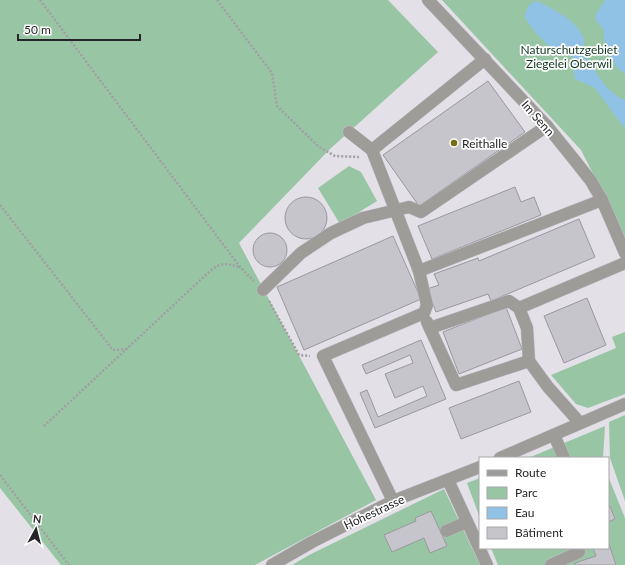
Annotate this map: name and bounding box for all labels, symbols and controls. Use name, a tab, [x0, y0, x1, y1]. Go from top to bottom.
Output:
scale bar	[18, 16, 140, 42]
text: 50 m	[24, 22, 51, 37]
park label: Naturschutzgebiet Ziegelei Oberwil	[521, 42, 618, 71]
street label: Im Senn	[518, 97, 558, 139]
place label: Reithalle	[462, 136, 507, 151]
marker: Reithalle	[449, 138, 459, 148]
legend	[479, 457, 609, 549]
text: Route	[515, 465, 546, 480]
text: Parc	[515, 485, 538, 500]
street label: Hohestrasse	[341, 491, 407, 533]
text: Eau	[515, 505, 535, 520]
north arrow	[16, 509, 56, 549]
text: N	[32, 512, 42, 526]
text: Bâtiment	[515, 525, 564, 540]

